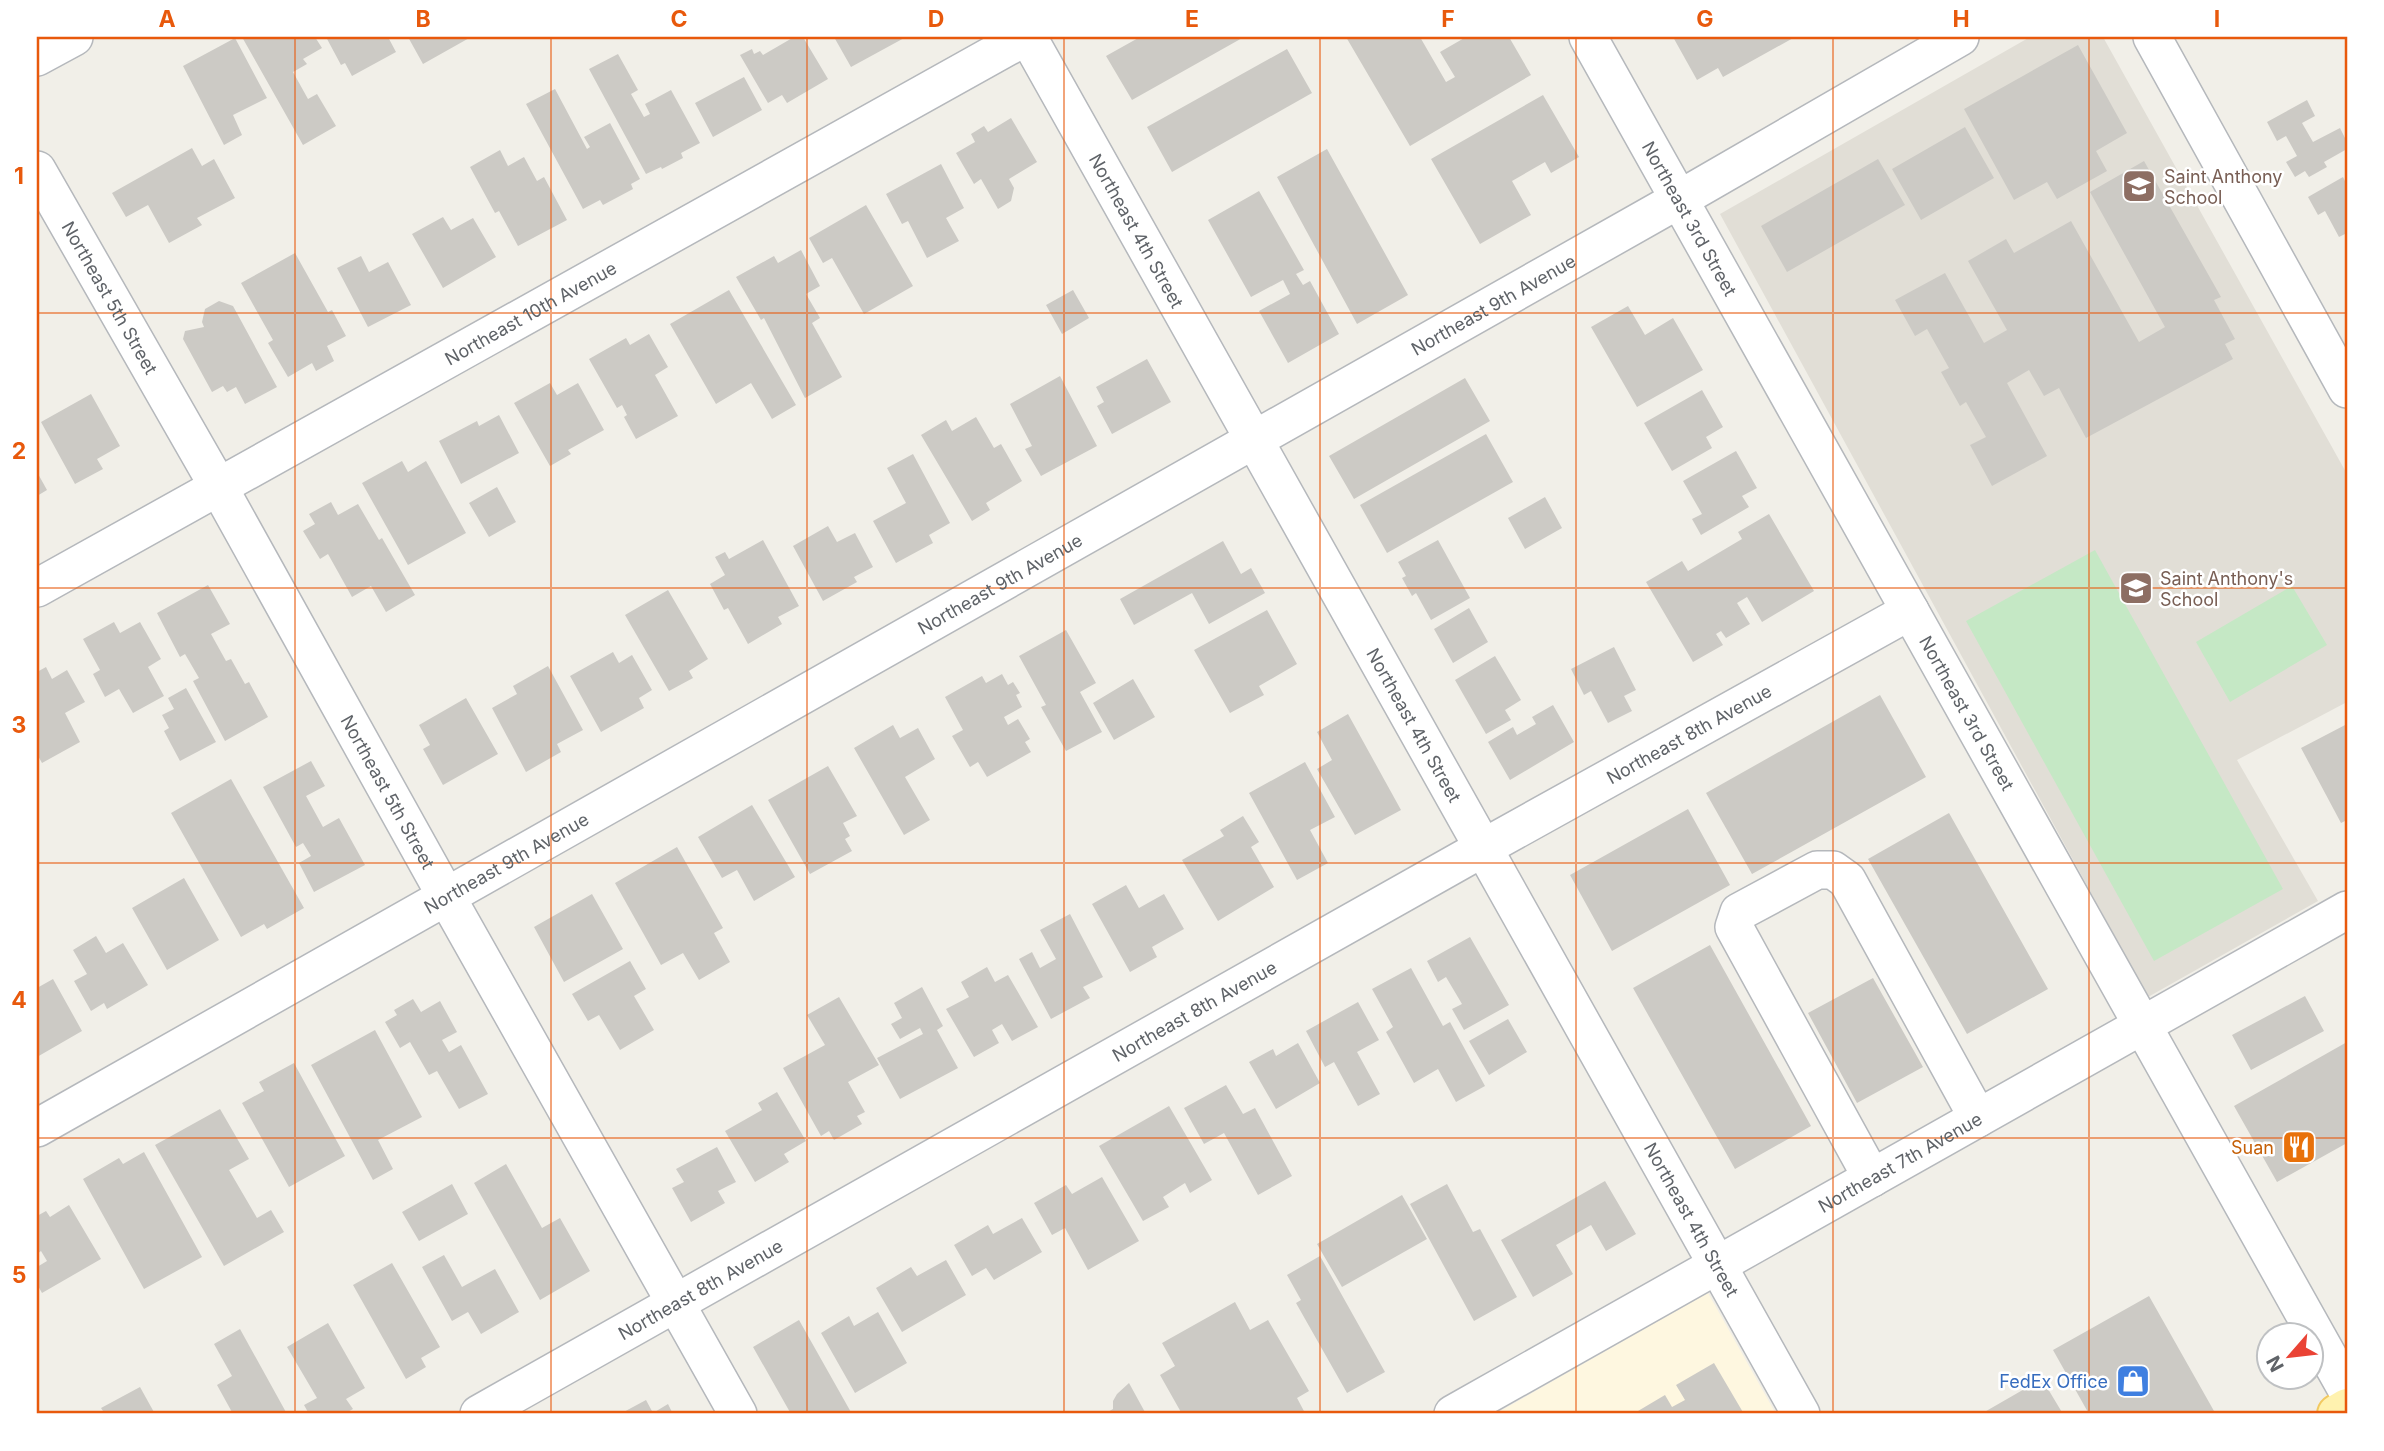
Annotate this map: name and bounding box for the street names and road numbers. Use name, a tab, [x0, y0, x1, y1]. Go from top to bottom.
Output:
street label: Northeast 3rd Street	[1638, 138, 1741, 299]
street label: Northeast 4th Street	[1085, 150, 1188, 311]
street label: Northeast 5th Street	[58, 217, 162, 378]
street label: Northeast 9th Avenue	[1407, 250, 1579, 359]
street label: Northeast 10th Avenue	[441, 257, 620, 369]
street label: Northeast 9th Avenue	[914, 529, 1086, 638]
street label: Northeast 3rd Street	[1916, 632, 2019, 794]
street label: Northeast 4th Street	[1363, 644, 1466, 806]
street label: Northeast 8th Avenue	[1603, 680, 1775, 788]
street label: Northeast 5th Street	[337, 711, 439, 872]
street label: Northeast 9th Avenue	[420, 808, 592, 917]
street label: Northeast 8th Avenue	[1108, 956, 1280, 1065]
street label: Northeast 7th Avenue	[1814, 1108, 1985, 1216]
street label: Northeast 4th Street	[1640, 1139, 1743, 1300]
street label: Northeast 8th Avenue	[614, 1235, 786, 1344]

